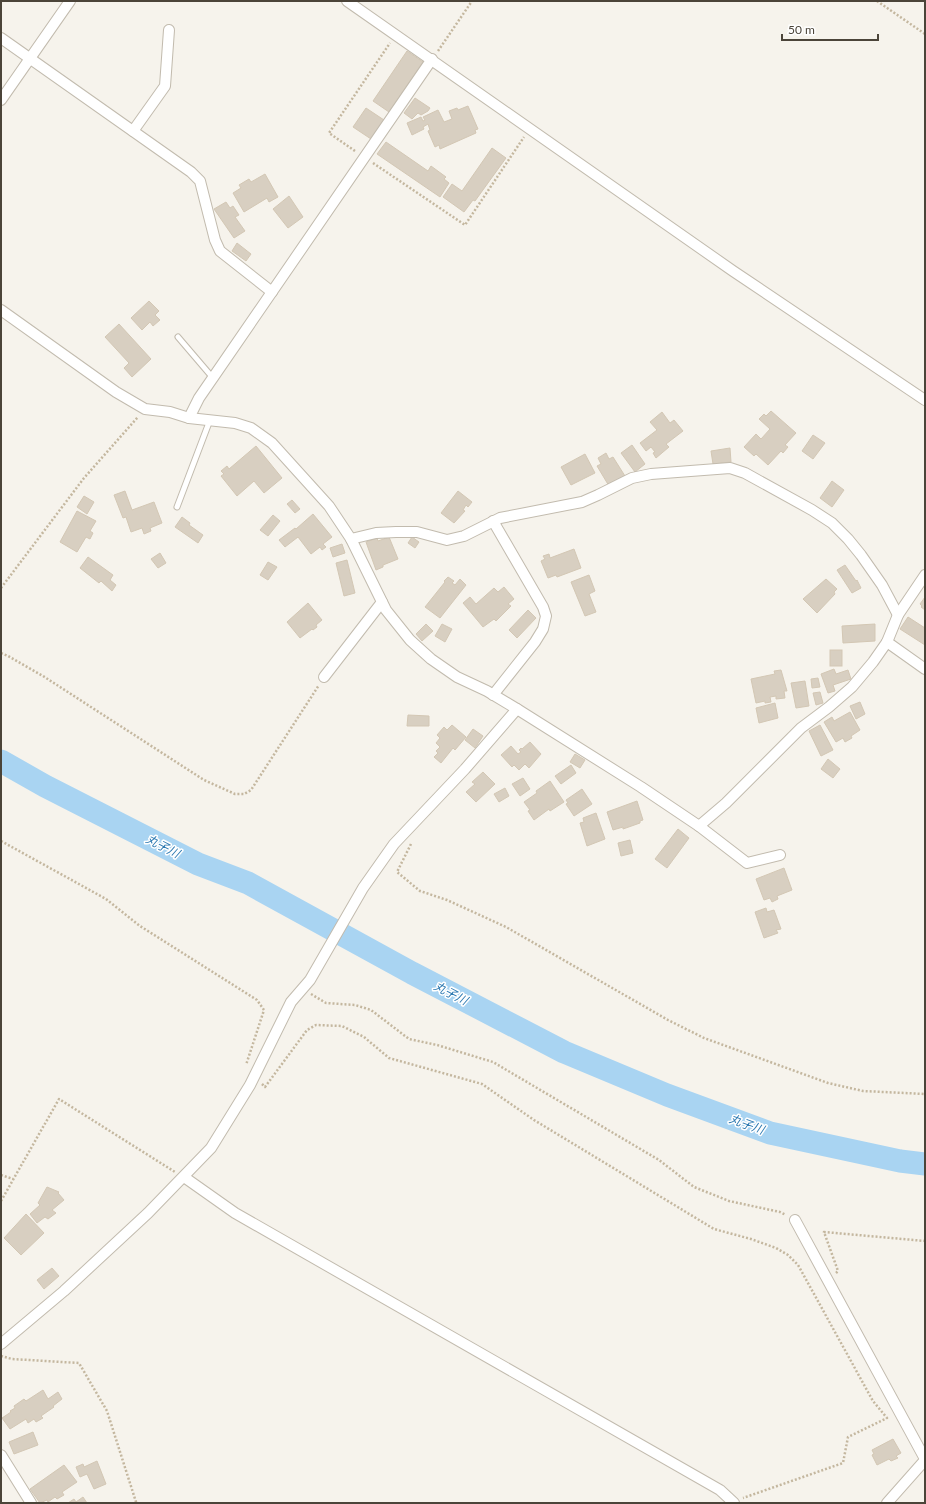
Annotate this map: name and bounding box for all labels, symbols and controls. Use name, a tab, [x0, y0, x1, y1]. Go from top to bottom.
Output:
scale bar	[782, 16, 878, 42]
text: 50 m	[788, 22, 815, 37]
water label: 丸子川	[144, 831, 184, 862]
water label: 丸子川	[432, 978, 472, 1009]
water label: 丸子川	[728, 1111, 768, 1138]

